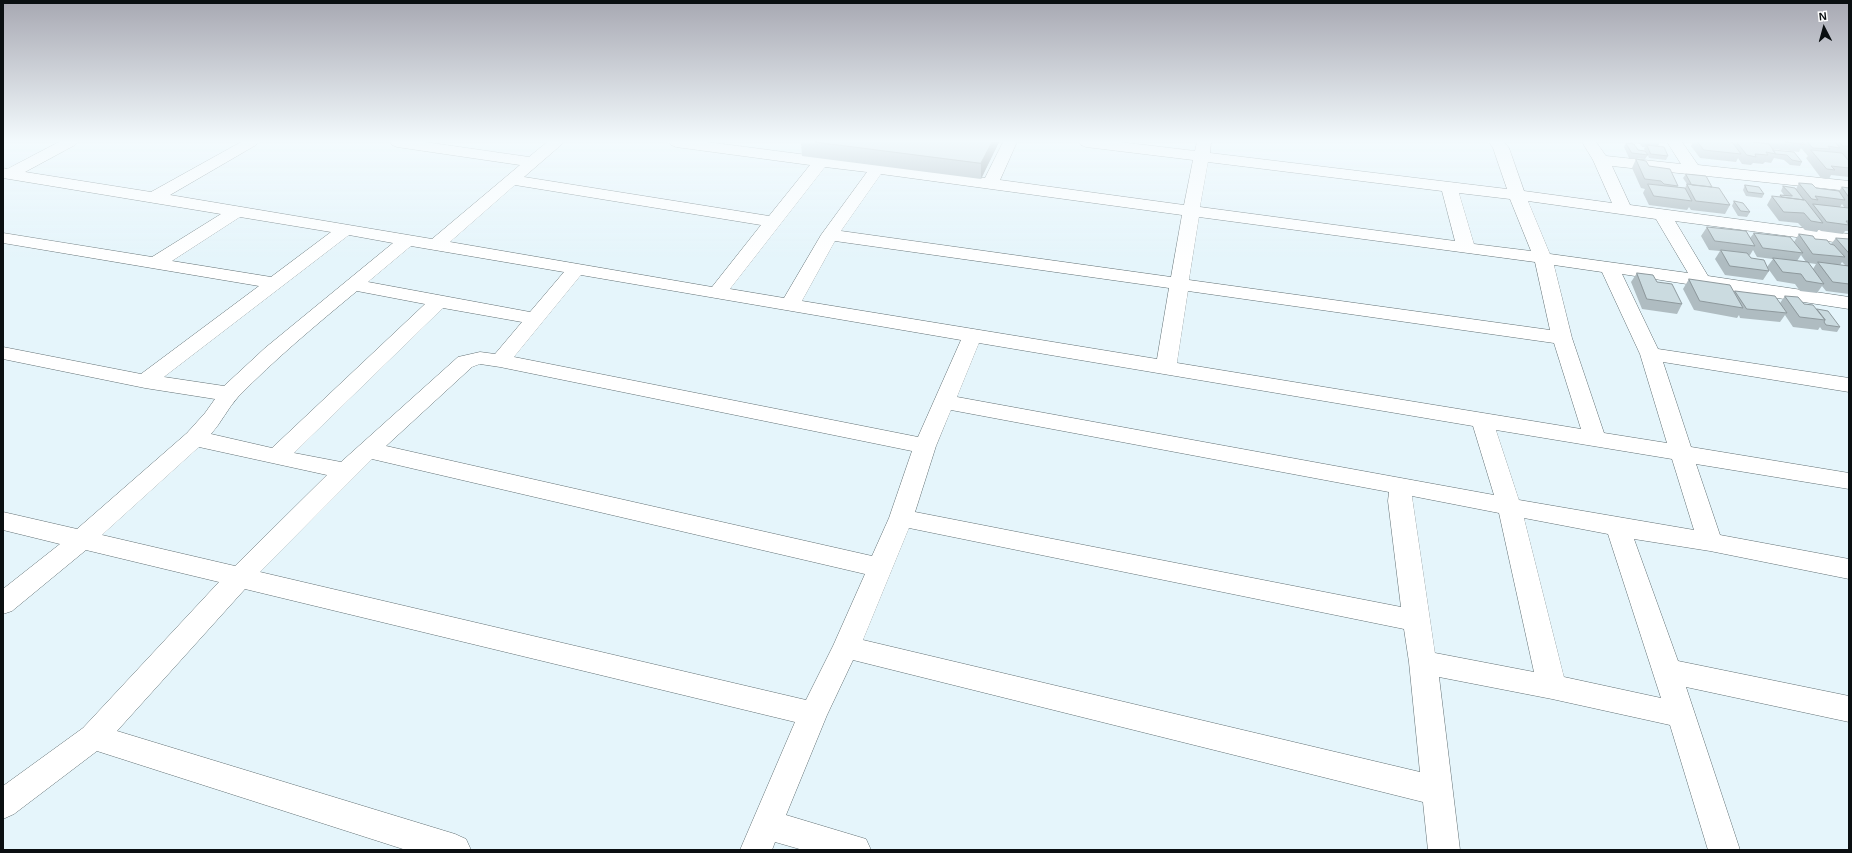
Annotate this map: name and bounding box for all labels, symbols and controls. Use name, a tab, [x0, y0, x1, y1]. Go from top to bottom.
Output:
north arrow	[1804, 8, 1844, 48]
text: N	[1818, 10, 1827, 22]

